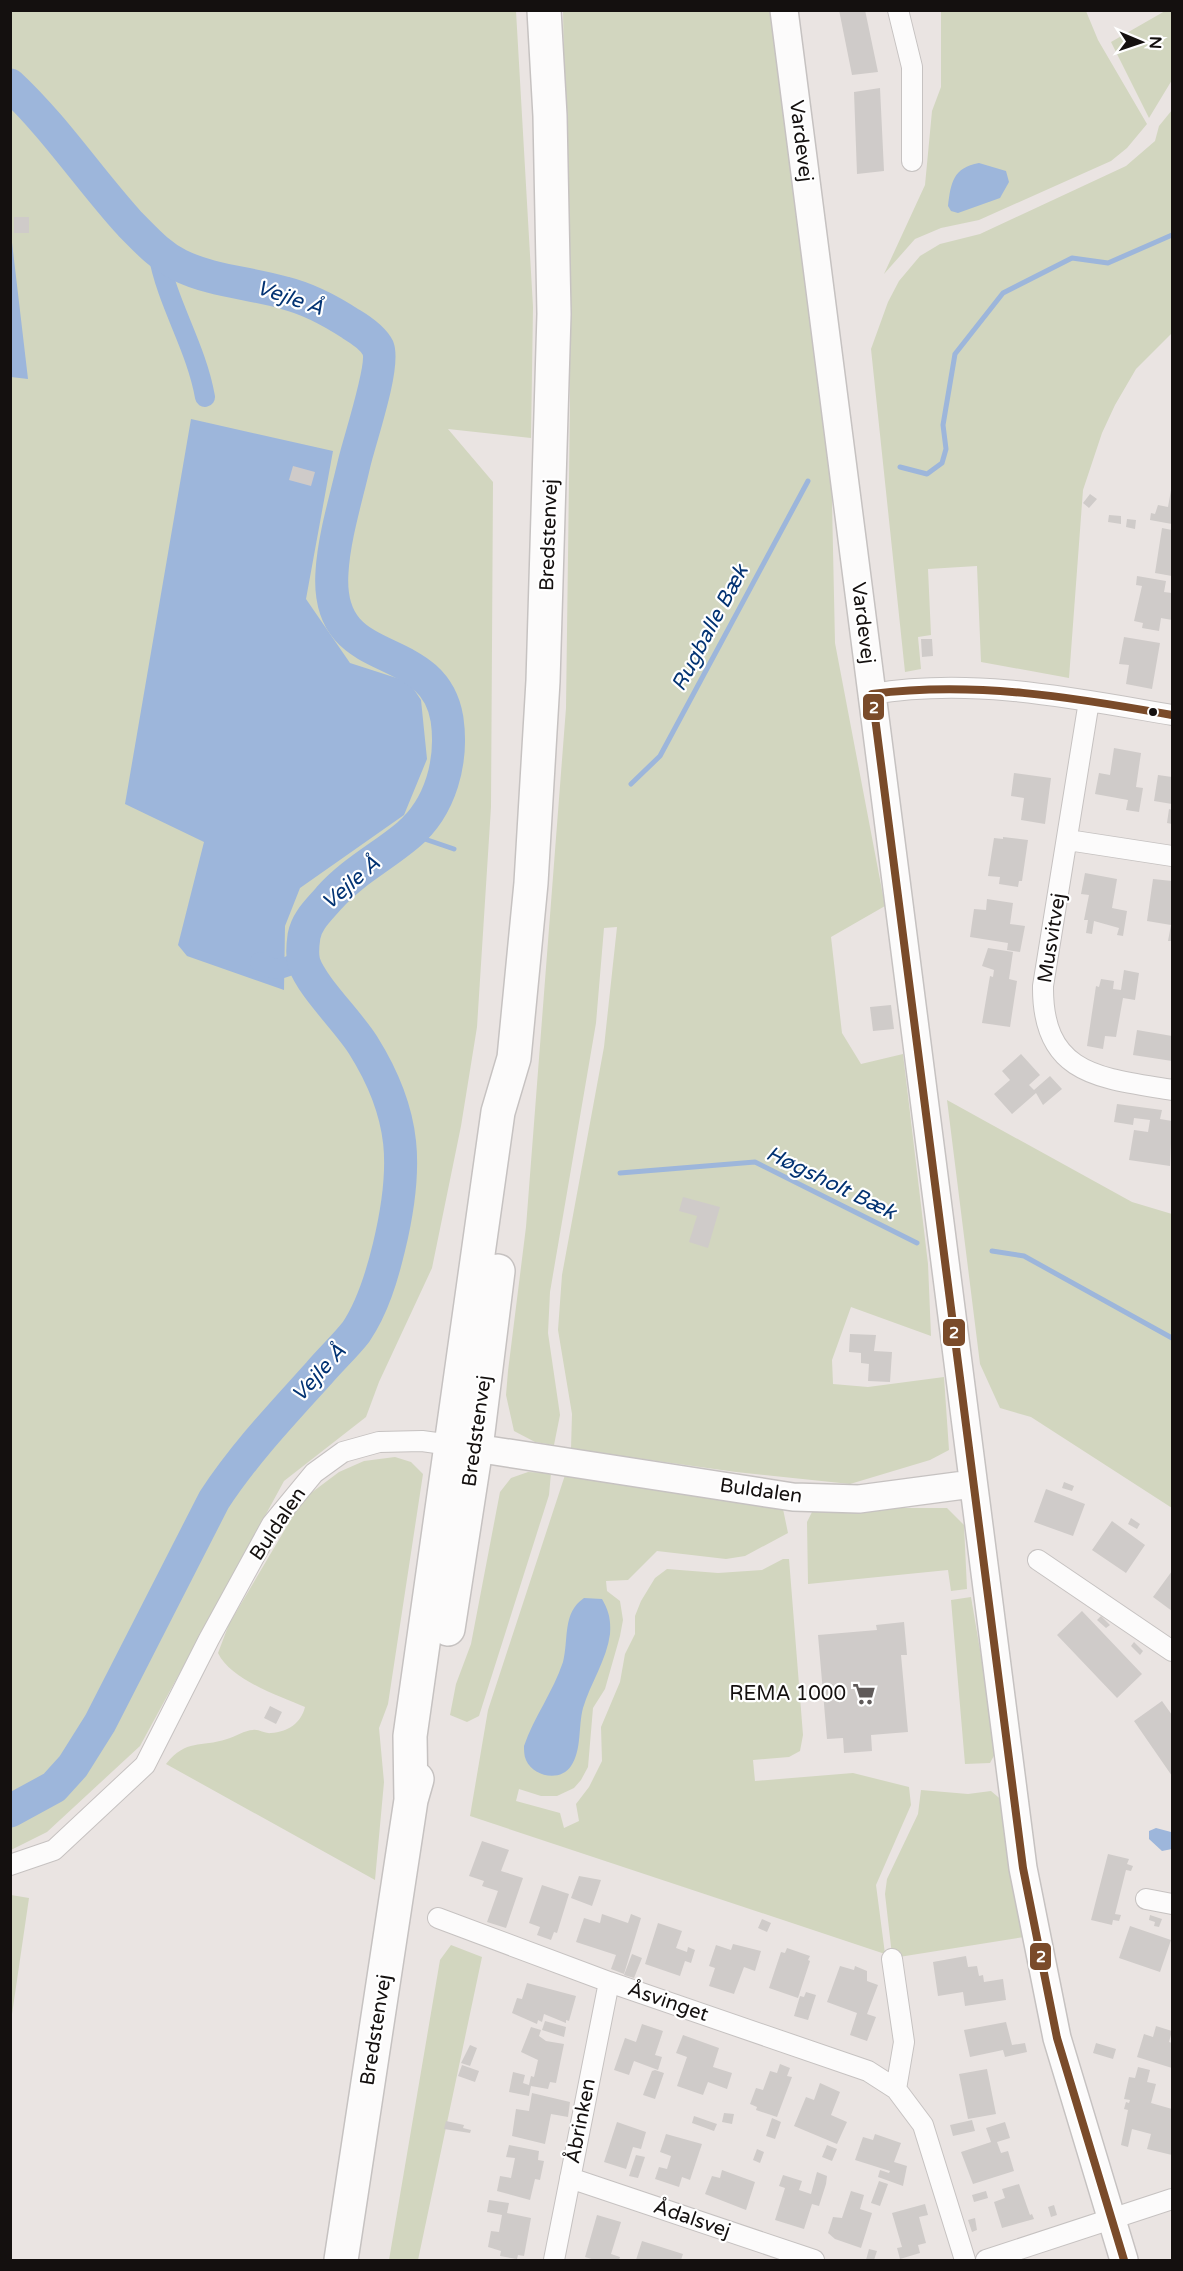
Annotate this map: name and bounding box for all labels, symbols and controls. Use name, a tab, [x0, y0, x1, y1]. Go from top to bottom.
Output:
north arrow	[1111, 12, 1171, 72]
text: N	[1145, 36, 1165, 49]
street label: Vardevej	[784, 99, 818, 183]
water label: Vejle Å	[253, 274, 327, 321]
street label: Bredstenvej	[535, 478, 563, 592]
water label: Rugballe Bæk	[666, 559, 754, 695]
street label: Vardevej	[846, 581, 880, 665]
line badge: 2	[862, 693, 885, 721]
text: 2	[869, 698, 879, 718]
unlabelled marker	[1147, 706, 1159, 718]
water label: Vejle Å	[316, 850, 385, 915]
street label: Musvitvej	[1033, 891, 1071, 985]
water label: Høgsholt Bæk	[762, 1141, 901, 1226]
line badge: 2	[942, 1318, 966, 1347]
text: 2	[949, 1323, 959, 1343]
water label: Vejle Å	[286, 1338, 351, 1407]
street label: Bredstenvej	[457, 1374, 497, 1488]
street label: Buldalen	[718, 1473, 804, 1509]
street label: Buldalen	[245, 1483, 311, 1565]
supermarket icon: REMA 1000	[851, 1681, 877, 1707]
place label: REMA 1000	[729, 1682, 846, 1706]
line badge: 2	[1029, 1942, 1052, 1971]
text: 2	[1036, 1947, 1046, 1967]
street label: Bredstenvej	[355, 1973, 397, 2087]
street label: Åsvinget	[624, 1976, 712, 2027]
street label: Åbrinken	[560, 2076, 601, 2166]
street label: Ådalsvej	[650, 2194, 734, 2243]

